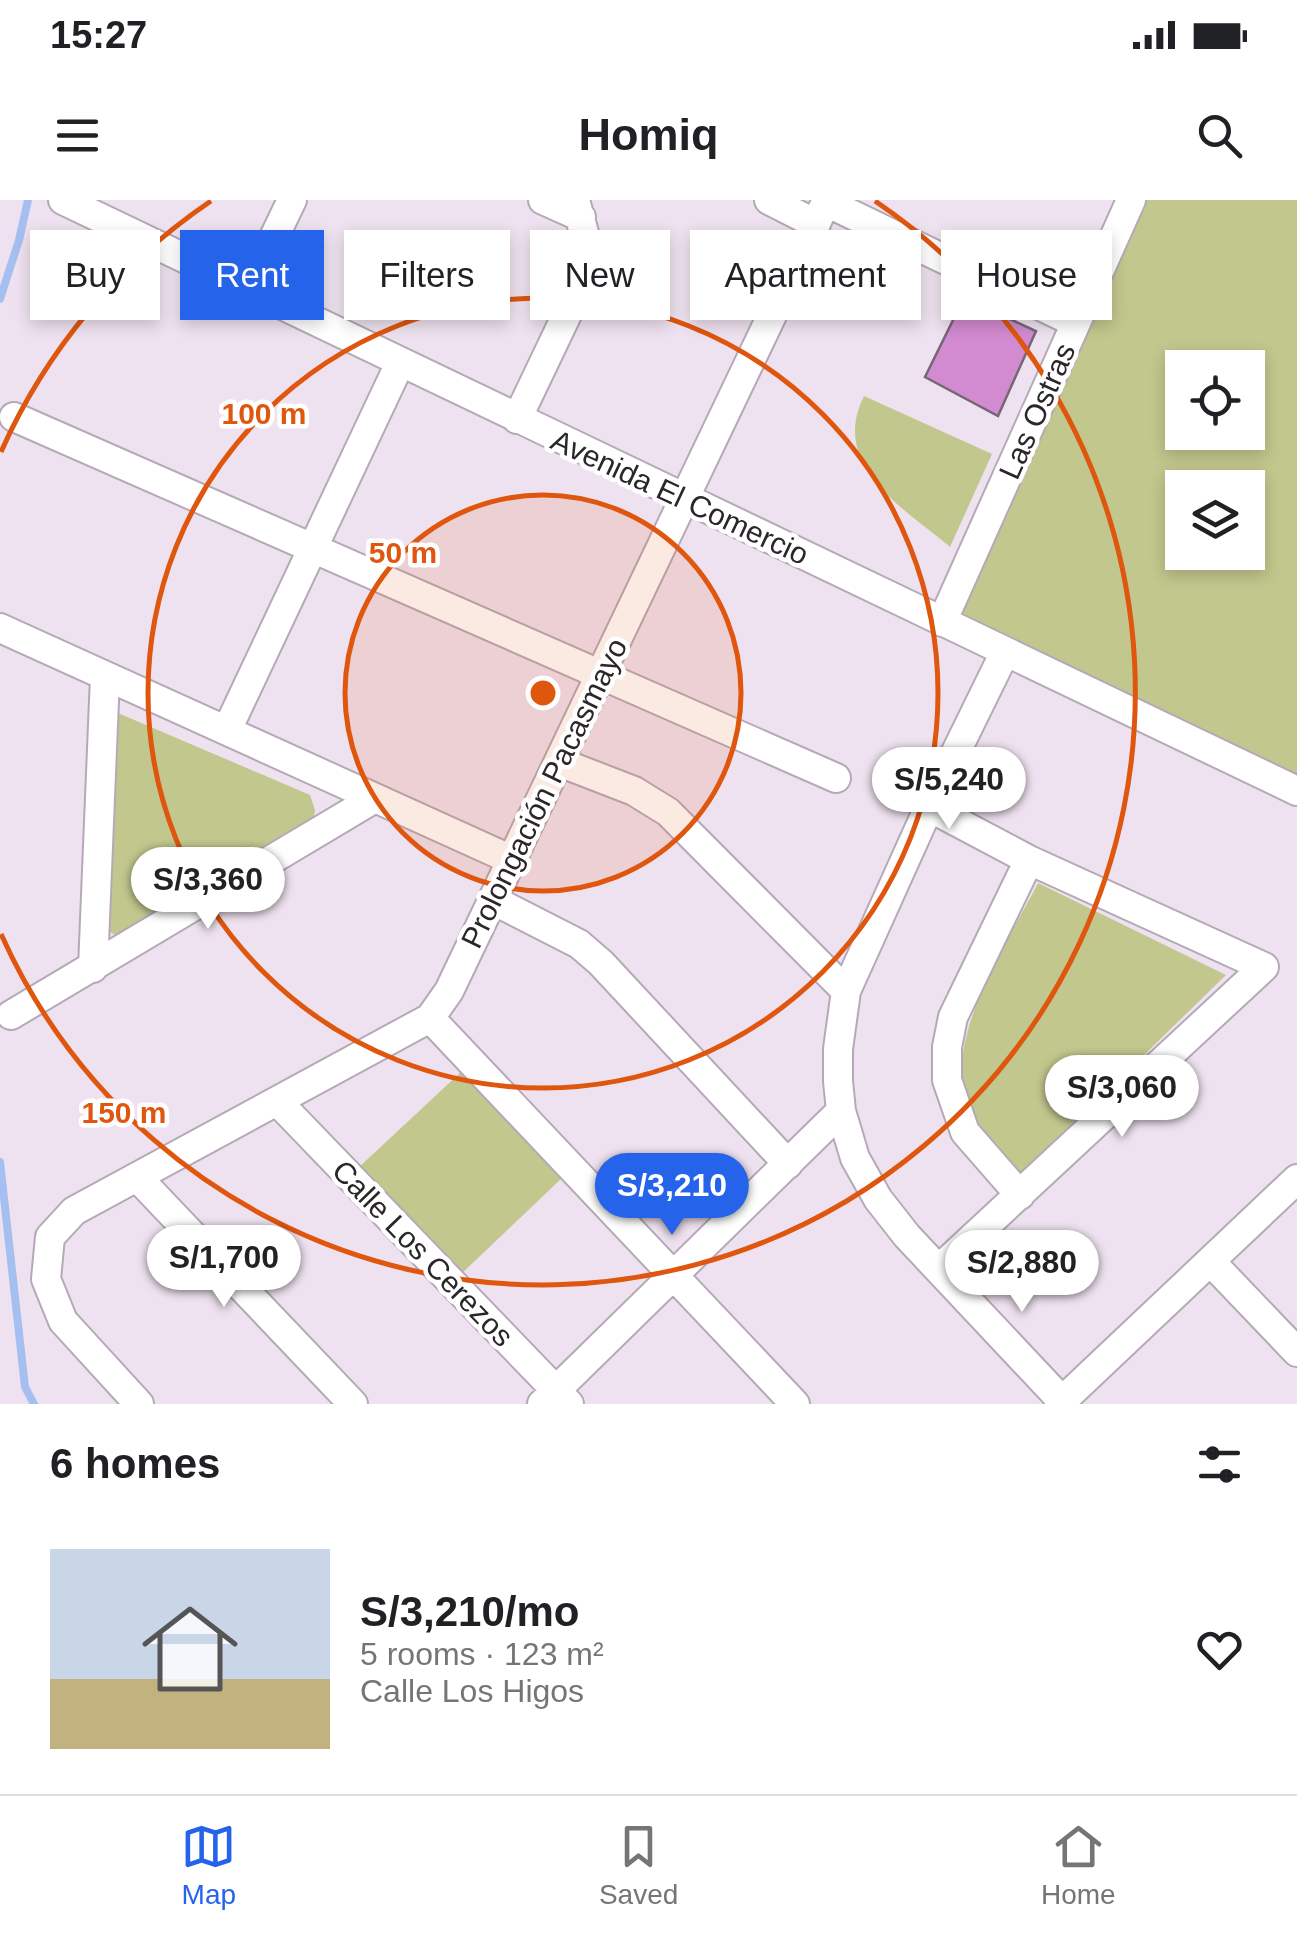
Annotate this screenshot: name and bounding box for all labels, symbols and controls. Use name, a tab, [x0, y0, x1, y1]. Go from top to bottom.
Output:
text: 15:27	[50, 14, 147, 56]
icon: menu	[50, 108, 105, 163]
icon: search	[1192, 108, 1247, 163]
text: Homiq	[579, 109, 719, 160]
chip: Buy	[30, 230, 160, 320]
chip: Rent	[180, 230, 324, 320]
chip: Filters	[344, 230, 510, 320]
chip: New	[530, 230, 670, 320]
chip: Apartment	[690, 230, 921, 320]
chip: House	[941, 230, 1112, 320]
street label: Las Ostras	[992, 338, 1082, 484]
map controls	[1165, 350, 1265, 570]
button: locate	[1165, 350, 1265, 450]
text: 100 m	[221, 397, 307, 430]
street label: Avenida El Comercio	[546, 423, 814, 571]
button: layers	[1165, 470, 1265, 570]
text: 50 m	[369, 536, 437, 569]
street label: Prolongación Pacasmayo	[455, 633, 633, 953]
centre of rings	[525, 675, 561, 711]
pin: S/5,240	[857, 747, 1041, 832]
text: S/5,240	[894, 761, 1004, 797]
pin: S/3,360	[116, 847, 300, 932]
text: S/3,360	[153, 861, 263, 897]
pin: S/3,060	[1030, 1055, 1214, 1140]
text: S/3,060	[1067, 1069, 1177, 1105]
text: 150 m	[81, 1096, 167, 1129]
street label: Calle Los Cerezos	[326, 1153, 520, 1353]
pin: S/3,210	[580, 1153, 764, 1238]
text: S/3,210	[617, 1167, 727, 1203]
pin: S/1,700	[132, 1225, 316, 1310]
pin: S/2,880	[930, 1230, 1114, 1315]
text: S/1,700	[169, 1239, 279, 1275]
text: S/2,880	[967, 1244, 1077, 1280]
icon: filters	[1192, 1437, 1247, 1492]
text: 6 homes	[50, 1440, 220, 1487]
text: S/3,210/mo	[360, 1588, 579, 1635]
icon: home	[130, 1589, 250, 1709]
icon: heart	[1192, 1622, 1247, 1677]
text: 5 rooms · 123 m²	[360, 1636, 604, 1672]
text: Calle Los Higos	[360, 1673, 584, 1709]
tab: Map	[181, 1819, 236, 1911]
tab: Saved	[599, 1819, 678, 1911]
tab: Home	[1041, 1819, 1116, 1911]

